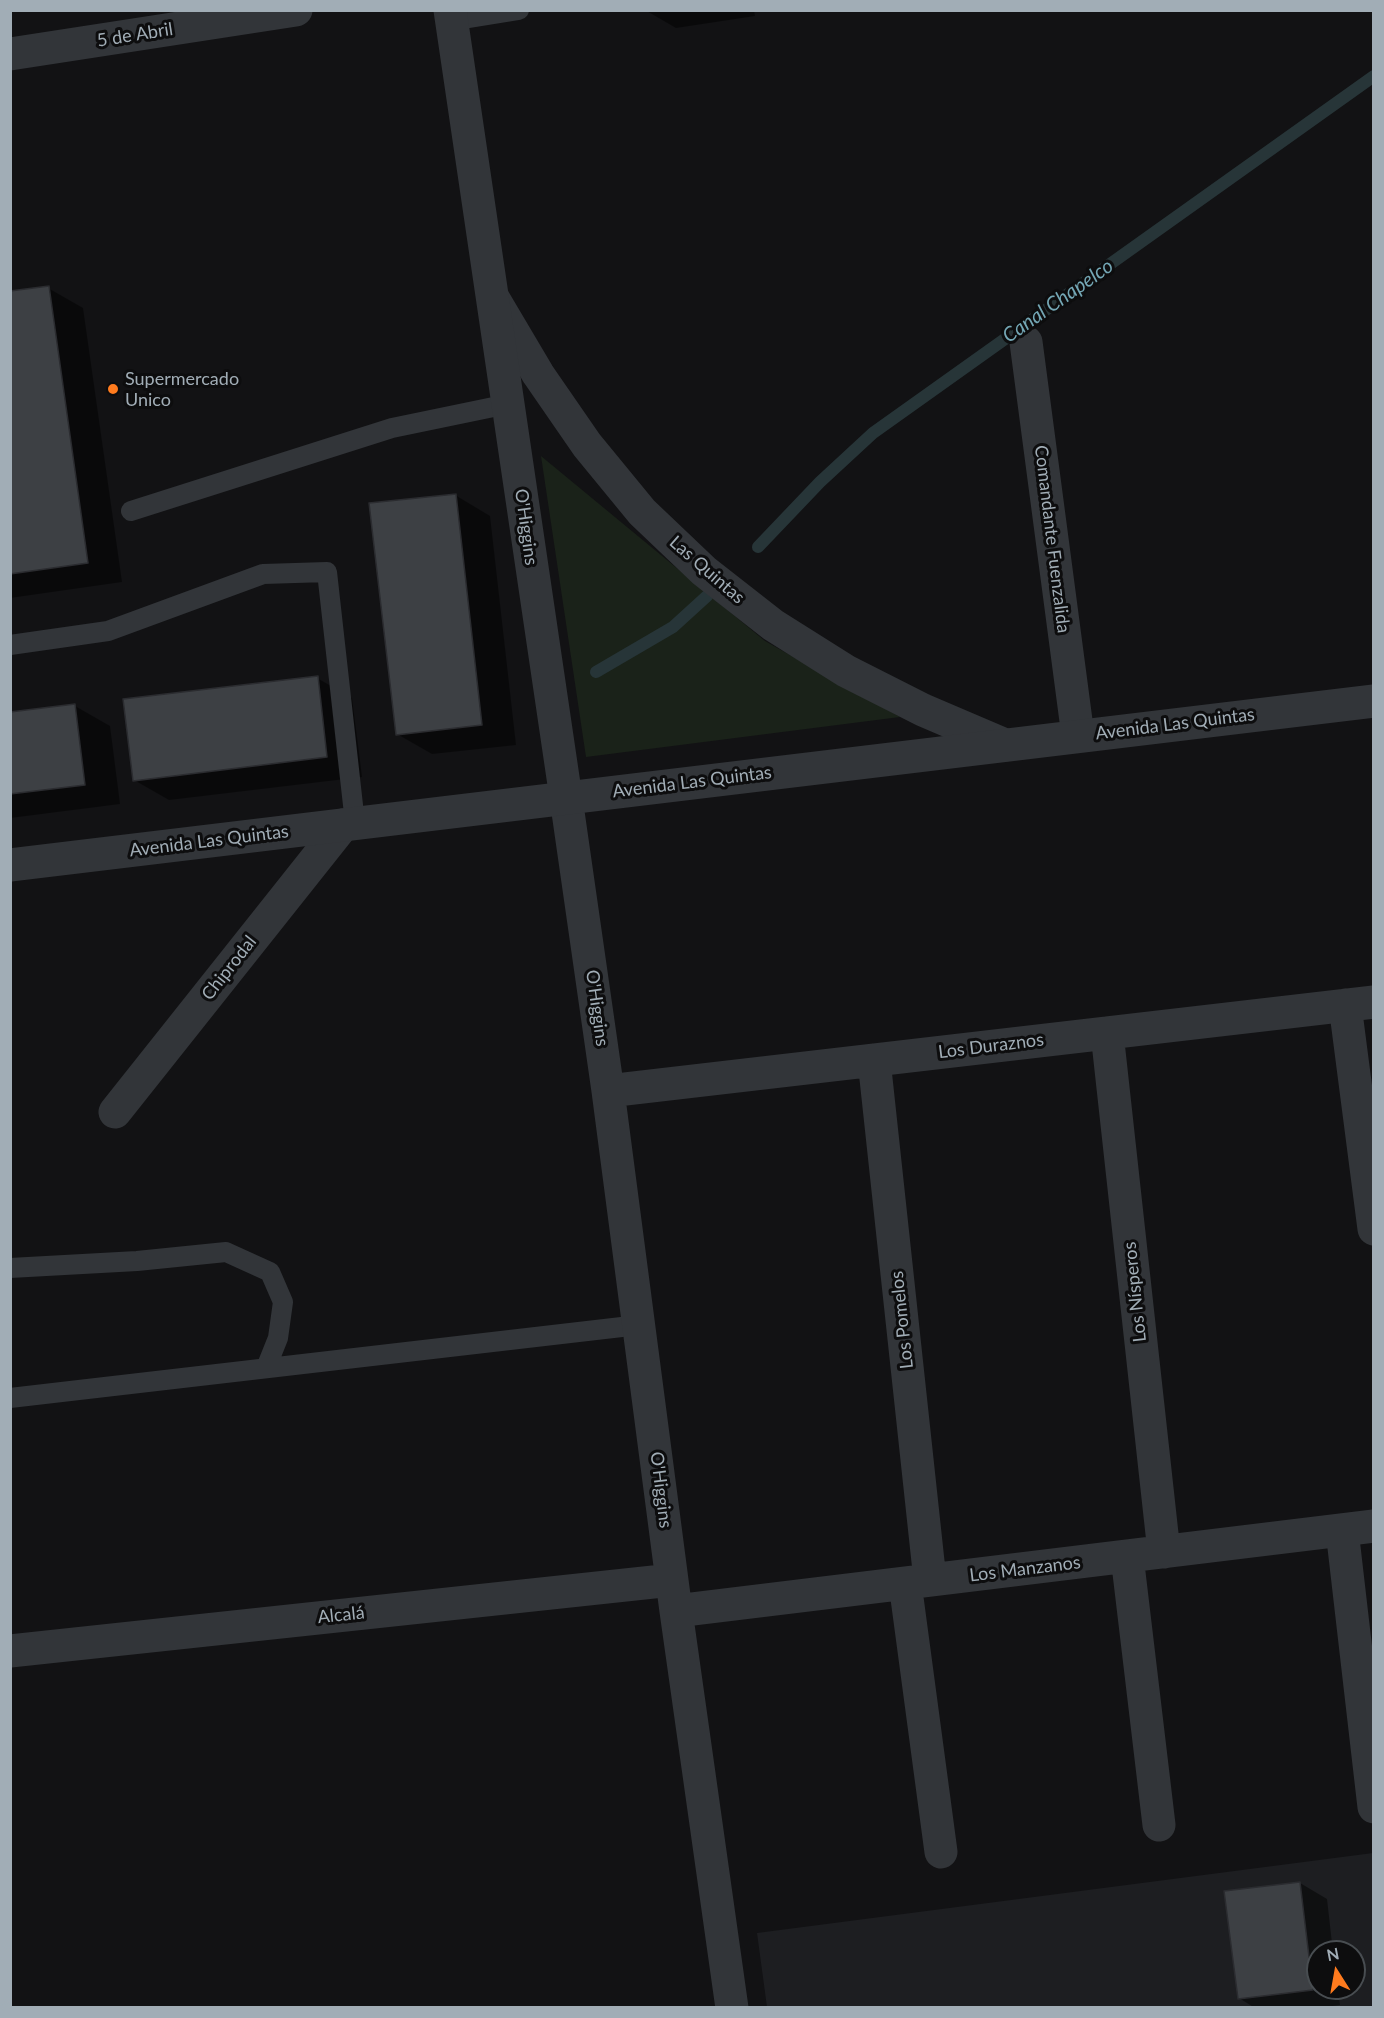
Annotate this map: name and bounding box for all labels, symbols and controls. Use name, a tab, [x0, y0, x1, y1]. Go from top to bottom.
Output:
street label: 5 de Abril	[95, 18, 175, 52]
water label: Canal Chapelco	[998, 254, 1118, 348]
place label: Supermercado Unico	[125, 368, 239, 410]
marker: Supermercado Unico	[106, 382, 120, 396]
street label: Comandante Fuenzalida	[1030, 444, 1074, 634]
street label: O'Higgins	[510, 487, 542, 567]
street label: Las Quintas	[665, 532, 749, 608]
street label: Avenida Las Quintas	[1094, 704, 1256, 744]
street label: Avenida Las Quintas	[611, 762, 773, 802]
street label: Avenida Las Quintas	[128, 821, 290, 861]
street label: Chiprodal	[197, 931, 261, 1005]
street label: O'Higgins	[581, 968, 613, 1048]
street label: Los Duraznos	[937, 1029, 1045, 1063]
street label: Los Nísperos	[1119, 1241, 1151, 1343]
street label: Los Pomelos	[886, 1270, 918, 1370]
street label: O'Higgins	[646, 1451, 676, 1529]
street label: Los Manzanos	[968, 1551, 1082, 1587]
street label: Alcalá	[316, 1602, 366, 1628]
north arrow	[1306, 1940, 1366, 2000]
text: N	[1325, 1943, 1341, 1964]

